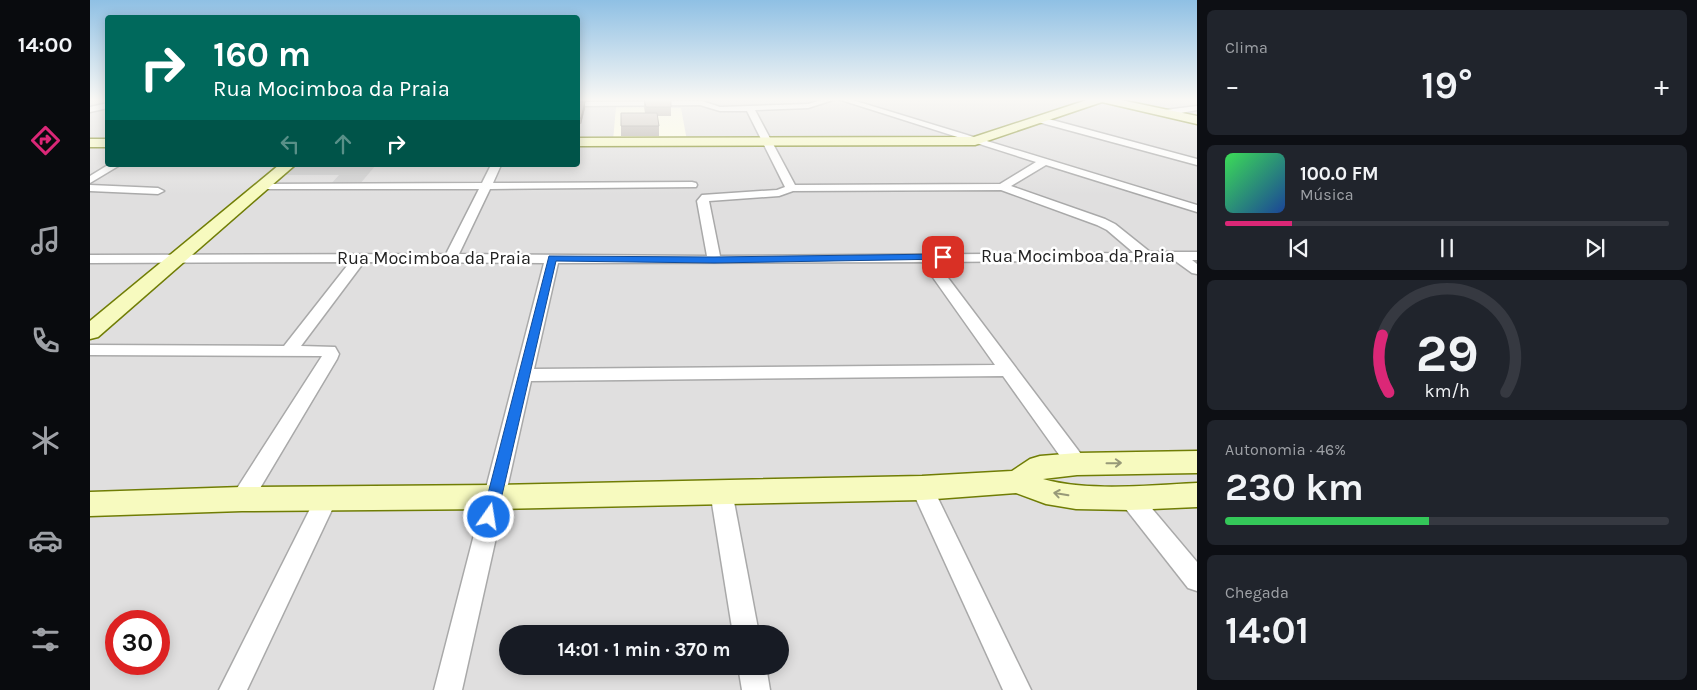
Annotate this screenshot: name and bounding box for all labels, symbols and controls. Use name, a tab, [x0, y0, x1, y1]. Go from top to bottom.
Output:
text: 14:00	[18, 32, 72, 58]
text: 160 m	[213, 34, 311, 75]
icon: right	[130, 35, 195, 100]
text: Clima	[1225, 38, 1268, 57]
text: 19°	[1421, 63, 1473, 108]
text: −	[1225, 69, 1240, 102]
text: +	[1654, 69, 1669, 102]
text: Rua Mocimboa da Praia	[213, 76, 450, 102]
icon: directions	[28, 123, 63, 158]
icon: left	[276, 130, 304, 158]
icon: ahead	[329, 130, 357, 158]
icon: right	[382, 130, 410, 158]
text: 100.0 FM	[1300, 163, 1379, 185]
text: Música	[1300, 185, 1353, 204]
icon: music	[28, 223, 63, 258]
icon: previous	[1285, 234, 1313, 262]
icon: pause	[1433, 234, 1461, 262]
icon: next	[1581, 234, 1609, 262]
pin	[922, 236, 964, 278]
icon: arrive	[929, 243, 957, 271]
street label: Rua Mocimboa da Praia	[981, 245, 1175, 267]
street label: Rua Mocimboa da Praia	[337, 247, 531, 269]
icon: phone	[28, 323, 63, 358]
text: 29	[1415, 323, 1479, 384]
text: km/h	[1424, 381, 1470, 402]
icon: climate	[28, 423, 63, 458]
text: Autonomia · 46%	[1225, 440, 1346, 459]
one-way arrow	[1106, 459, 1122, 468]
text: 230 km	[1225, 465, 1364, 510]
one-way arrow	[1053, 489, 1069, 499]
position arrow	[462, 490, 514, 542]
icon: car	[28, 523, 63, 558]
text: Chegada	[1225, 583, 1289, 602]
text: 14:01	[1225, 608, 1309, 653]
speed limit sign: 30	[105, 610, 170, 675]
icon: filters	[28, 622, 63, 657]
text: 14:01 · 1 min · 370 m	[557, 639, 731, 661]

